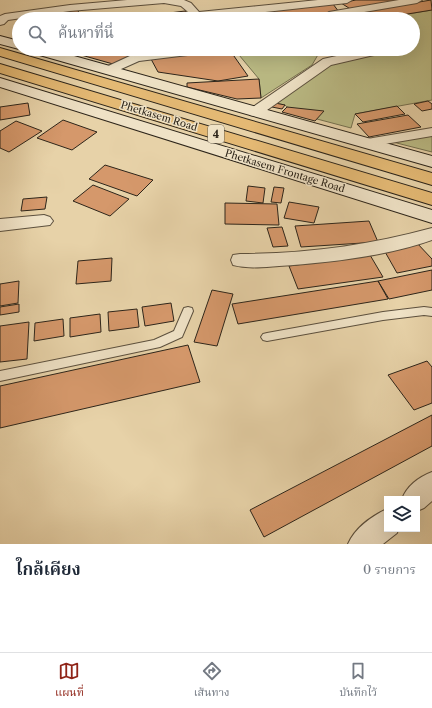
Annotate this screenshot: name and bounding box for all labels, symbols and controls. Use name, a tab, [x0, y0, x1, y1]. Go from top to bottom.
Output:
search box	[12, 12, 420, 56]
icon: search	[26, 23, 48, 45]
text: ค้นหาที่นี่	[58, 23, 114, 42]
street label: Phetkasem Road	[119, 98, 199, 134]
road number: 4	[208, 125, 224, 143]
street label: Phetkasem Frontage Road	[223, 147, 347, 195]
map controls	[384, 496, 420, 532]
button: layers	[384, 496, 420, 532]
text: ใกล้เคียง	[16, 559, 81, 579]
text: 0 รายการ	[363, 561, 416, 577]
tab: แผนที่	[55, 660, 84, 702]
tab: เส้นทาง	[194, 660, 230, 702]
tab: บันทึกไว้	[340, 660, 377, 702]

